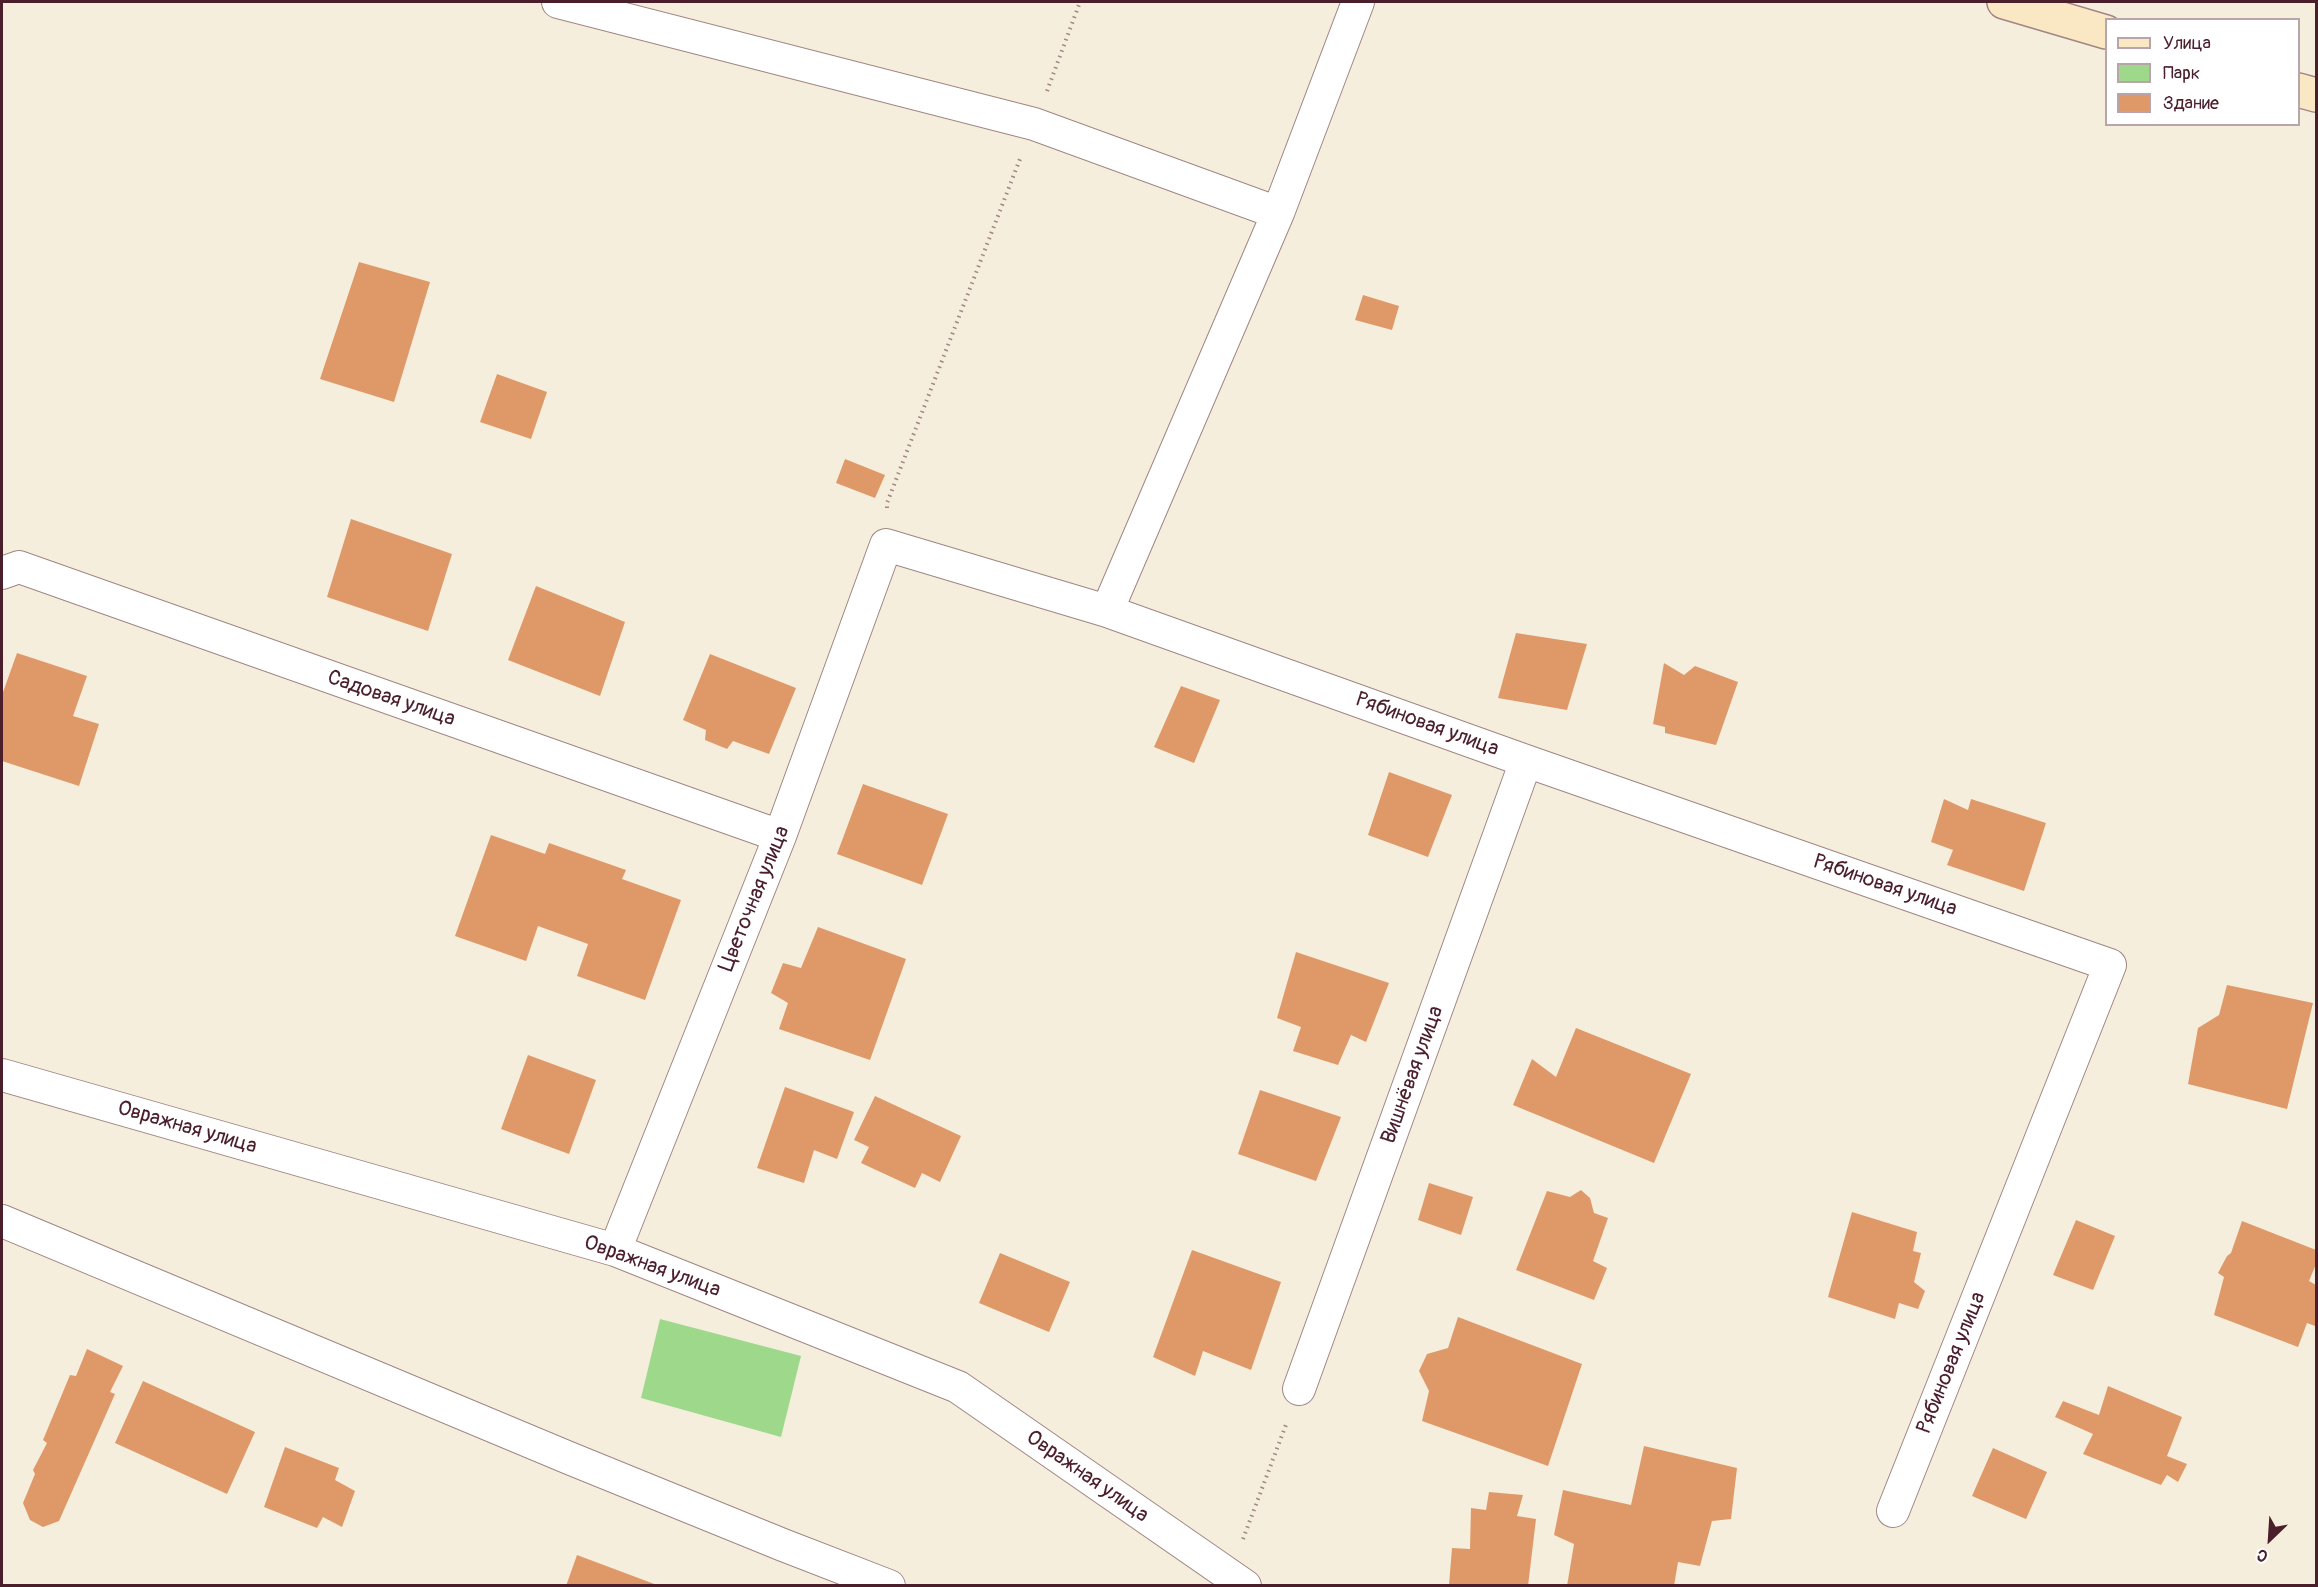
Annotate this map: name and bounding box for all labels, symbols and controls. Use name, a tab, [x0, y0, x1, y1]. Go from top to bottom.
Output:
legend	[2105, 18, 2300, 126]
text: Улица	[2163, 32, 2211, 55]
text: Парк	[2163, 62, 2200, 85]
text: Здание	[2163, 92, 2219, 115]
street label: Садовая улица	[324, 665, 458, 733]
street label: Рябиновая улица	[1352, 687, 1502, 763]
street label: Цветочная улица	[714, 822, 796, 976]
street label: Рябиновая улица	[1810, 850, 1960, 922]
street label: Вишнёвая улица	[1376, 1003, 1450, 1147]
street label: Овражная улица	[114, 1096, 260, 1160]
street label: Овражная улица	[580, 1231, 724, 1303]
street label: Рябиновая улица	[1912, 1289, 1992, 1437]
street label: Овражная улица	[1021, 1425, 1153, 1529]
north arrow	[2240, 1509, 2300, 1569]
text: С	[2254, 1544, 2271, 1566]

